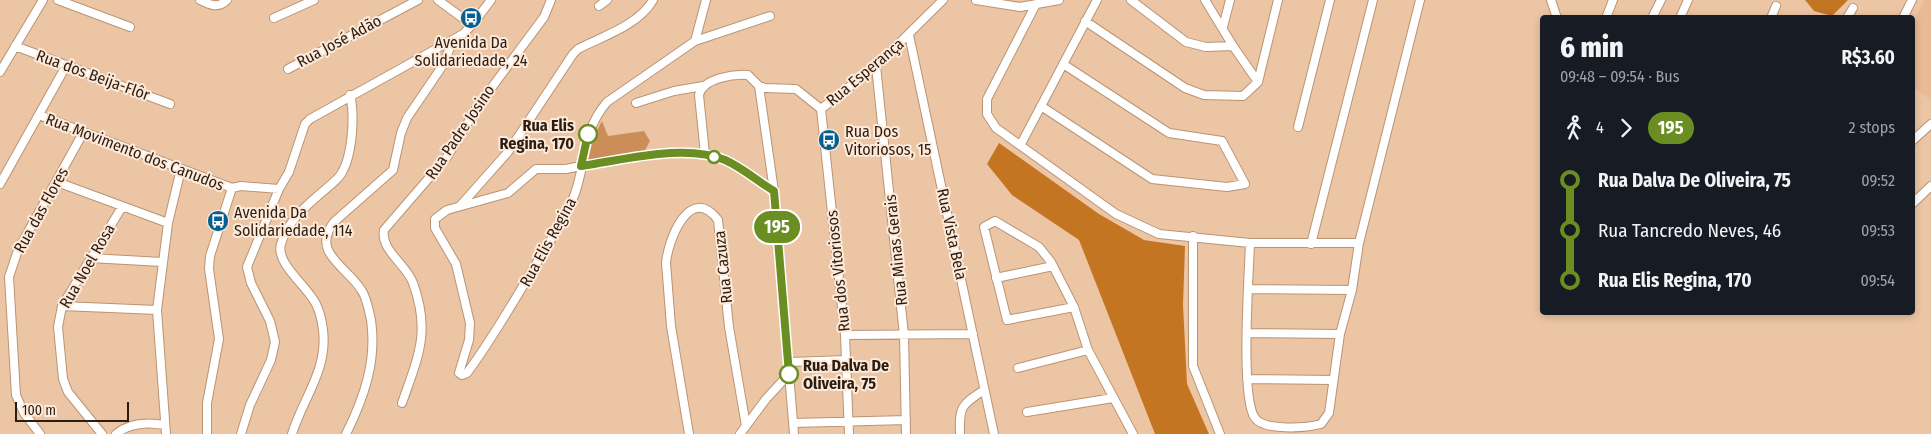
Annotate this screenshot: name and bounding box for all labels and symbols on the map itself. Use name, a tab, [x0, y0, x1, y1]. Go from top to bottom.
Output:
bus stop icon: Avenida Da Solidariedade, 24	[459, 6, 483, 30]
street label: Rua José Adão	[293, 11, 385, 71]
place label: Avenida Da Solidariedade, 24	[415, 33, 528, 70]
street label: Rua Esperança	[822, 34, 908, 110]
street label: Rua dos Beija-Flôr	[34, 46, 153, 105]
street label: Rua Padre Josino	[421, 81, 499, 183]
street label: Rua Movimento dos Canudos	[43, 109, 227, 195]
place label: Rua Elis Regina, 170	[500, 116, 574, 153]
place label: Rua Dos Vitoriosos, 15	[845, 122, 931, 159]
marker: Rua Elis Regina, 170	[578, 124, 598, 144]
bus stop icon: Rua Dos Vitoriosos, 15	[817, 128, 841, 152]
unlabelled marker	[707, 150, 721, 164]
street label: Rua das Flores	[10, 164, 72, 256]
street label: Rua Vista Bela	[933, 187, 971, 282]
street label: Rua Minas Gerais	[881, 193, 911, 307]
street label: Rua Elis Regina	[516, 194, 580, 290]
place label: Avenida Da Solidariedade, 114	[234, 203, 353, 240]
bus stop icon: Avenida Da Solidariedade, 114	[206, 209, 230, 233]
street label: Rua dos Vitoriosos	[822, 209, 854, 333]
line badge: 195	[748, 211, 806, 243]
street label: Rua Noel Rosa	[55, 220, 119, 312]
street label: Rua Cazuza	[710, 230, 736, 304]
place label: Rua Dalva De Oliveira, 75	[803, 356, 889, 393]
marker: Rua Dalva De Oliveira, 75	[779, 364, 799, 384]
scale bar	[15, 399, 129, 422]

